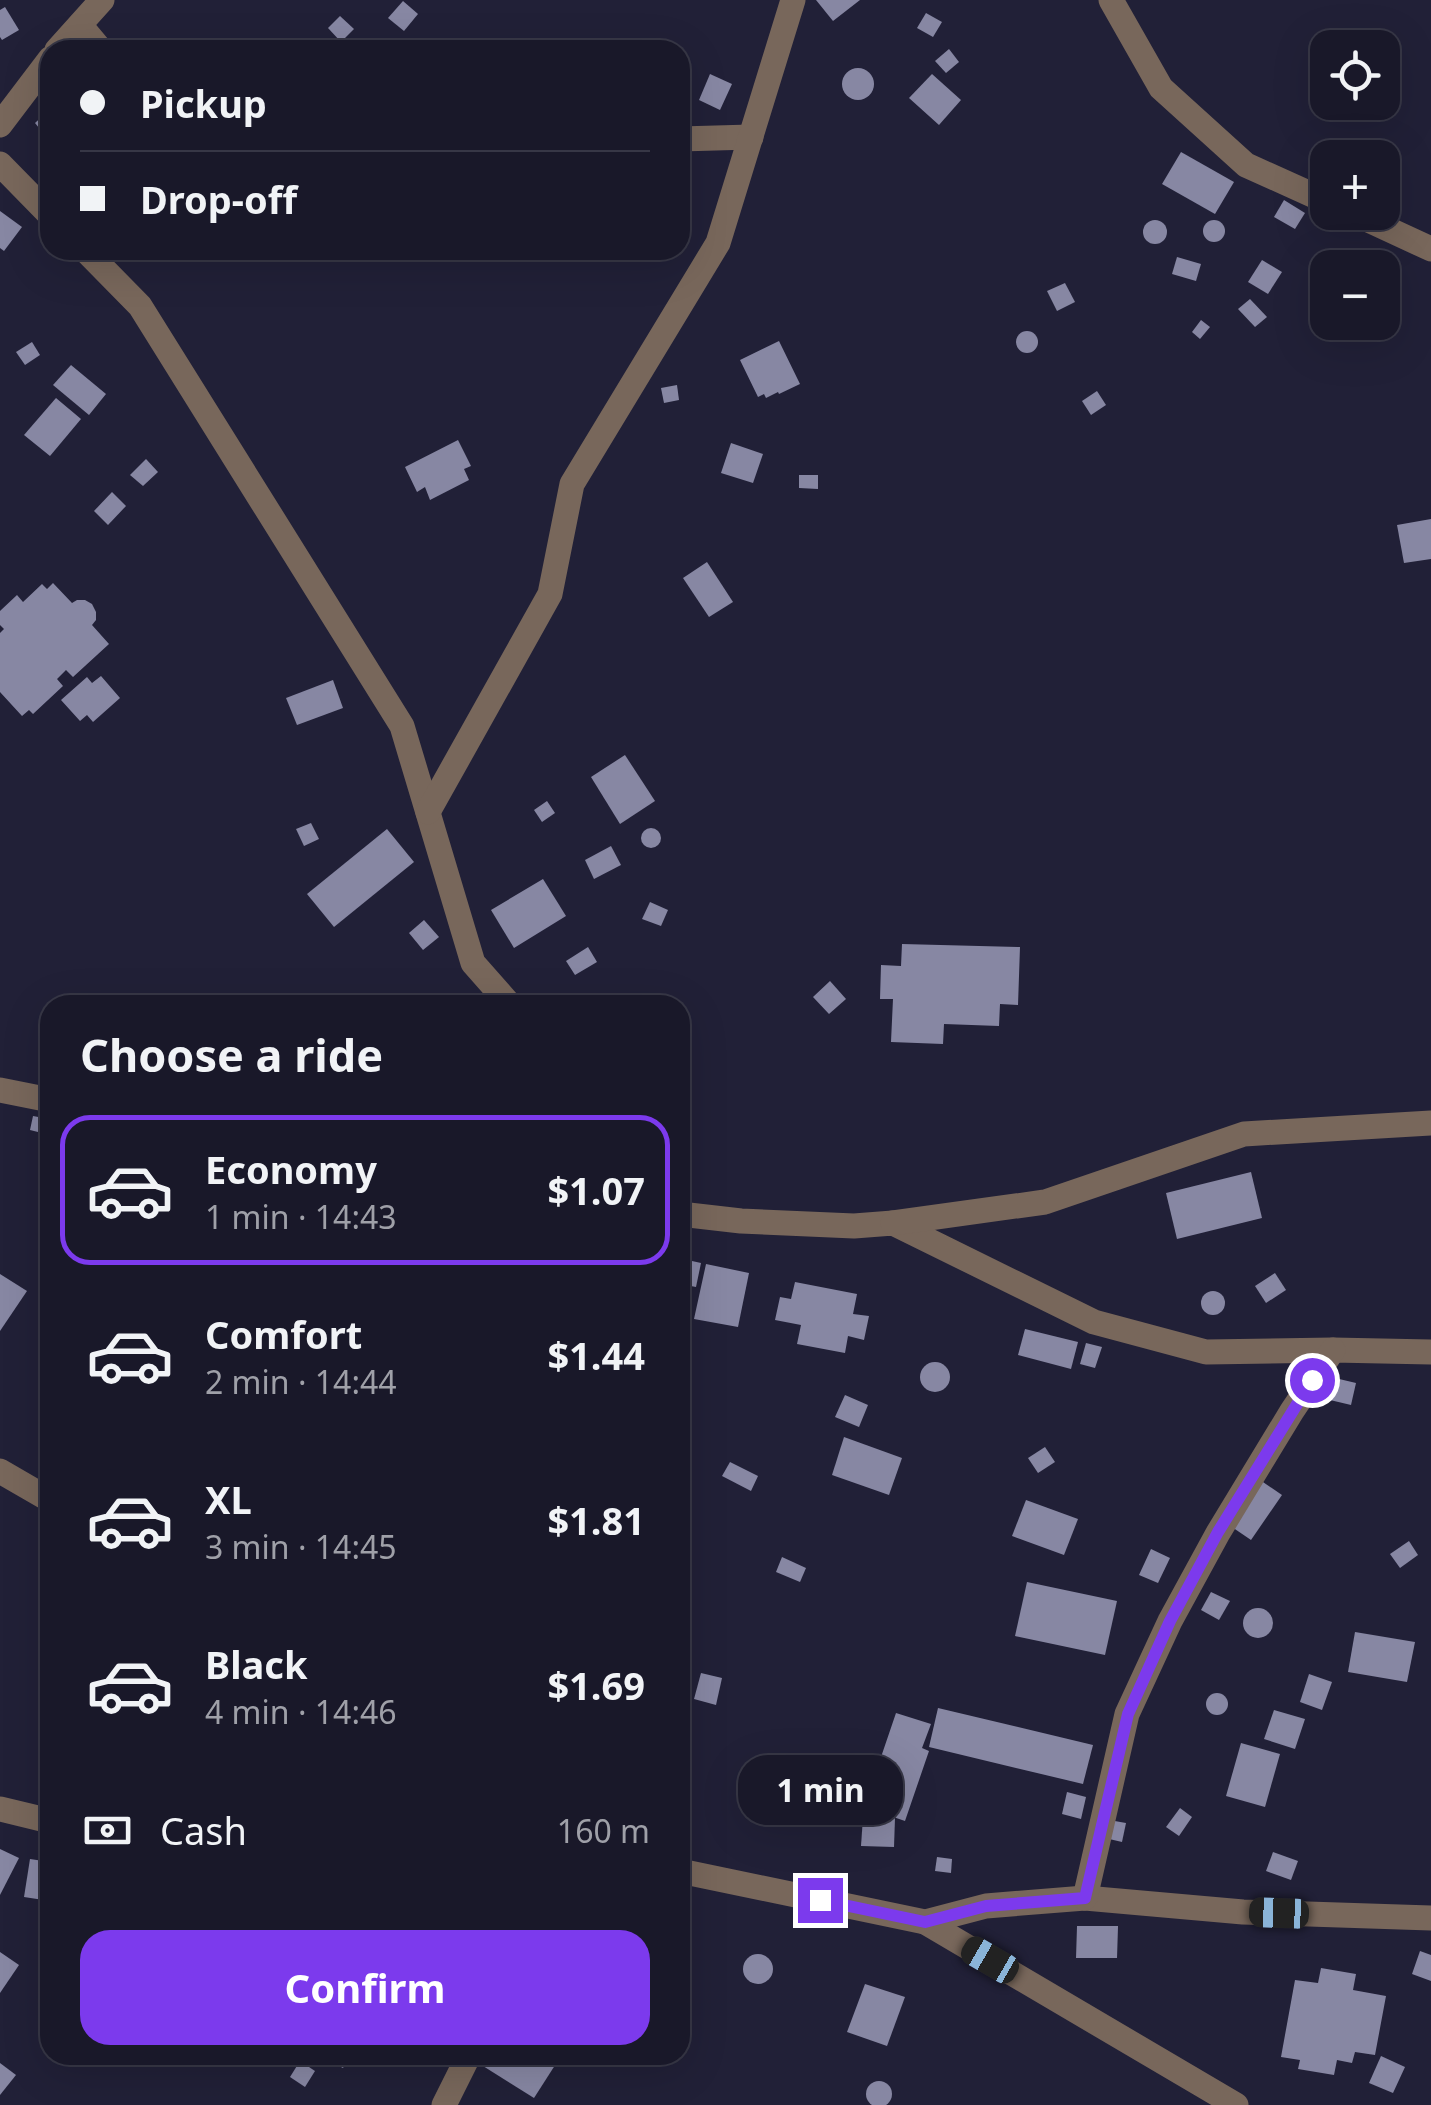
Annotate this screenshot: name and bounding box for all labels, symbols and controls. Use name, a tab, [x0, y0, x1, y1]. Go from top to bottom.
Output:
map controls	[1310, 30, 1400, 340]
button: locate	[1310, 30, 1400, 120]
text: Pickup	[140, 77, 267, 129]
button: +	[1310, 140, 1400, 230]
text: Drop-off	[140, 173, 297, 225]
button: −	[1310, 250, 1400, 340]
text: Choose a ride	[80, 1024, 383, 1085]
text: Economy	[205, 1143, 377, 1195]
icon: car	[85, 1145, 175, 1235]
text: $1.07	[547, 1164, 645, 1216]
text: 1 min · 14:43	[205, 1195, 397, 1238]
text: Comfort	[205, 1308, 362, 1360]
icon: car	[85, 1310, 175, 1400]
text: $1.44	[547, 1329, 645, 1381]
route start	[1290, 1358, 1335, 1403]
text: 2 min · 14:44	[205, 1360, 397, 1403]
text: XL	[205, 1473, 252, 1525]
icon: car	[85, 1475, 175, 1565]
text: $1.81	[547, 1494, 645, 1546]
text: 3 min · 14:45	[205, 1525, 397, 1568]
text: Black	[205, 1638, 308, 1690]
icon: car	[85, 1640, 175, 1730]
text: $1.69	[547, 1659, 645, 1711]
text: 4 min · 14:46	[205, 1690, 397, 1733]
callout: 1 min	[738, 1755, 902, 1825]
text: 1 min	[776, 1768, 865, 1811]
icon: cash	[80, 1803, 135, 1858]
text: Cash	[160, 1804, 247, 1856]
text: 160 m	[557, 1809, 650, 1852]
route end	[798, 1878, 843, 1923]
car	[1248, 1897, 1310, 1929]
button: Confirm	[80, 1930, 650, 2045]
car	[957, 1932, 1023, 1988]

